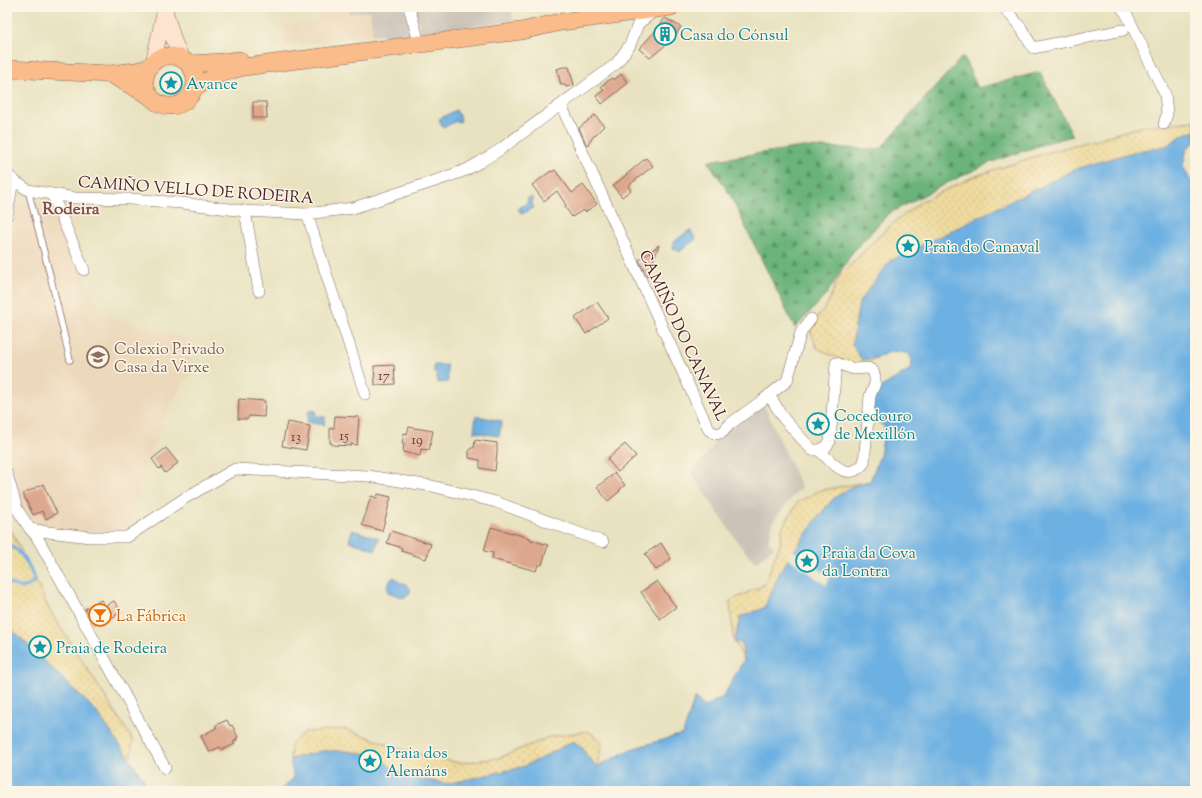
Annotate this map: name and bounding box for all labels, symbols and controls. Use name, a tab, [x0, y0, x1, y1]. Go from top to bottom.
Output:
building icon: Casa do Cónsul	[652, 21, 678, 47]
place label: Casa do Cónsul	[680, 25, 789, 48]
place icon: Avance	[158, 70, 184, 96]
place label: Avance	[186, 74, 238, 97]
street label: CAMIÑO VELLO DE RODEIRA	[77, 172, 315, 211]
district label: Rodeira	[42, 198, 100, 222]
place icon: Praia do Canaval	[895, 233, 921, 259]
place label: Praia do Canaval	[924, 237, 1040, 260]
street label: CAMIÑO DO CANAVAL	[632, 247, 732, 426]
place label: Colexio Privado Casa da Virxe	[114, 339, 225, 380]
school or university icon: Colexio Privado Casa da Virxe	[85, 344, 111, 370]
house number: 17	[378, 367, 390, 387]
place label: Cocedouro de Mexillón	[834, 406, 916, 447]
place icon: Cocedouro de Mexillón	[805, 411, 831, 437]
house number: 15	[339, 427, 349, 447]
house number: 13	[291, 428, 302, 448]
house number: 19	[411, 431, 423, 451]
place label: Praia da Cova da Lontra	[822, 543, 916, 584]
place icon: Praia da Cova da Lontra	[794, 548, 820, 574]
bar icon: La Fábrica	[87, 602, 113, 628]
place label: La Fábrica	[116, 606, 187, 629]
place icon: Praia de Rodeira	[27, 634, 53, 660]
place label: Praia de Rodeira	[56, 638, 168, 661]
place label: Praia dos Alemáns	[386, 743, 447, 784]
place icon: Praia dos Alemáns	[357, 748, 383, 774]

